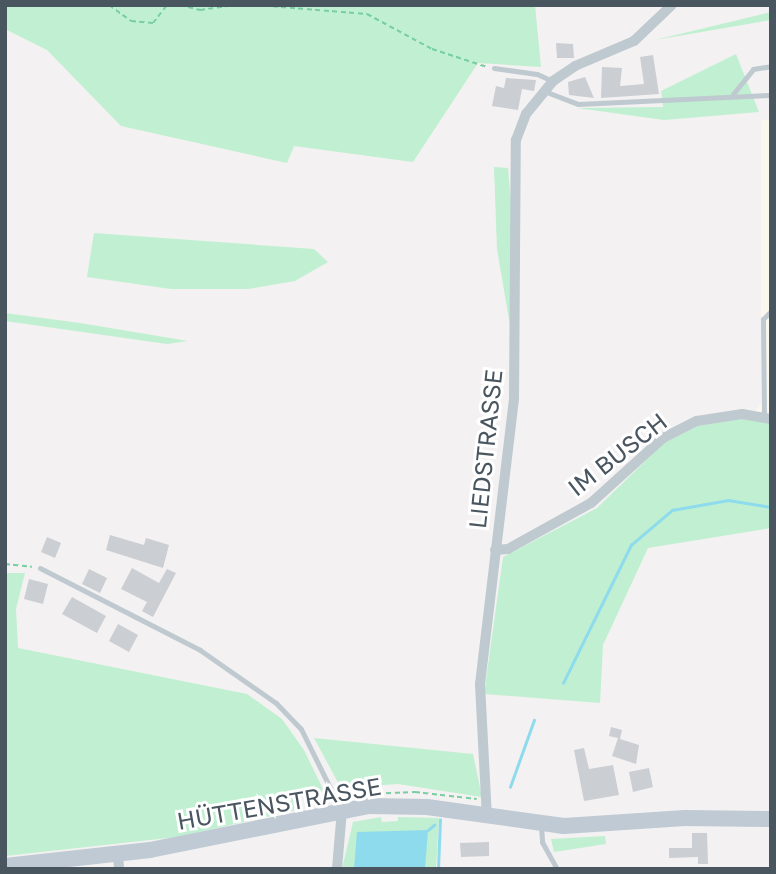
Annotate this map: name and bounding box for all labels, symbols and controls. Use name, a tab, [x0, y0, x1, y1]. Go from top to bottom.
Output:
street label: LIEDSTRASSE	[462, 368, 508, 530]
street label: IM BUSCH	[562, 406, 672, 502]
street label: HÜTTENSTRASSE	[175, 771, 383, 835]

